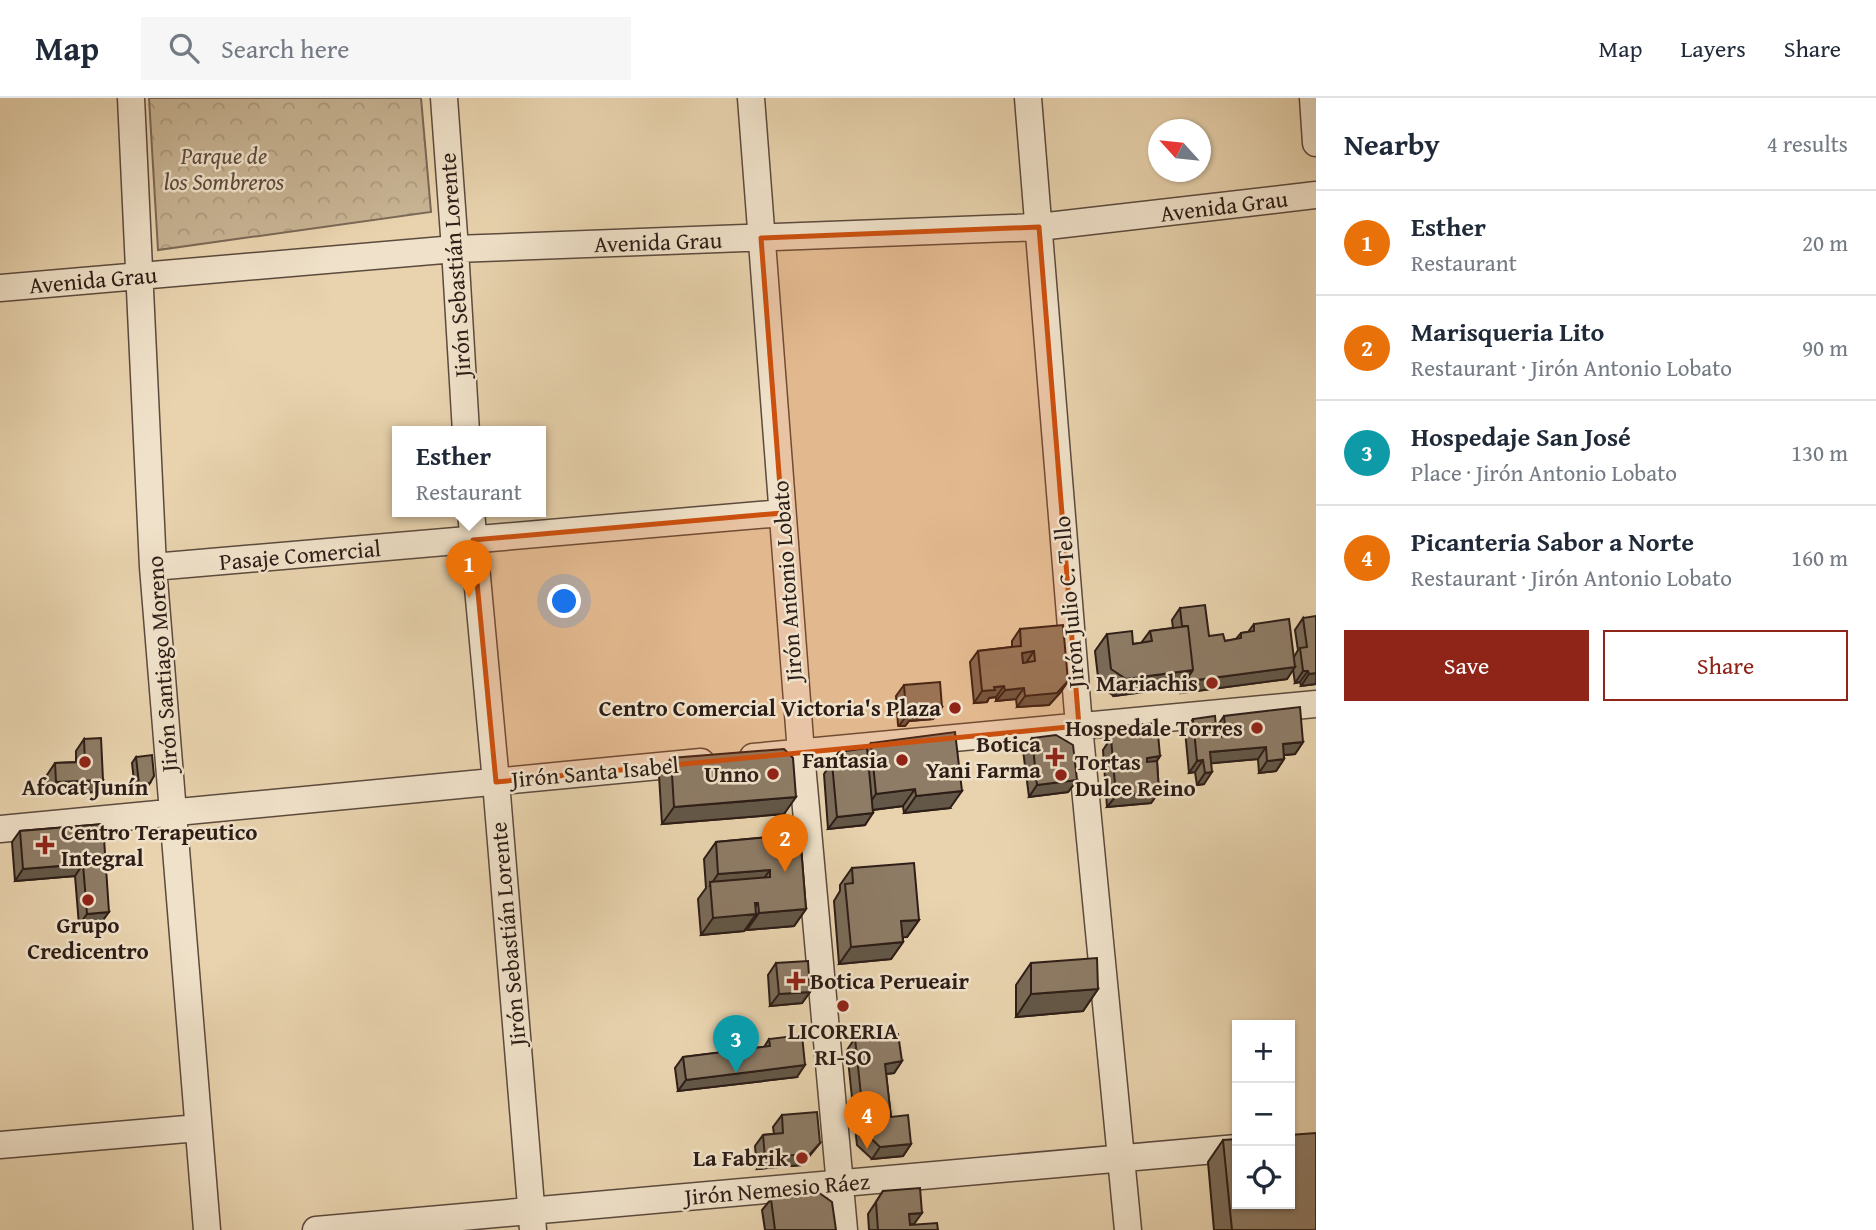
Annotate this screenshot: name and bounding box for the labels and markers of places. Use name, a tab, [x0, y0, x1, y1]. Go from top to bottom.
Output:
pin: 1	[446, 540, 492, 598]
place label: Mariachis	[1096, 666, 1198, 699]
marker: Mariachis	[1204, 675, 1220, 691]
place label: Centro Comercial Victoria's Plaza	[599, 691, 941, 724]
marker: Centro Comercial Victoria's Plaza	[947, 700, 963, 716]
place label: Hospedale Torres	[1065, 711, 1243, 744]
marker: Hospedale Torres	[1249, 720, 1265, 736]
place label: Botica Yani Farma	[926, 727, 1041, 786]
place label: Fantasia	[802, 743, 888, 776]
place label: Tortas Dulce Reino	[1075, 745, 1196, 804]
marker: Botica Yani Farma	[1047, 749, 1063, 765]
marker: Fantasia	[894, 752, 910, 768]
marker: Afocat Junín	[77, 754, 93, 770]
place label: Unno	[704, 757, 759, 790]
marker: Unno	[765, 766, 781, 782]
marker: Tortas Dulce Reino	[1053, 767, 1069, 783]
place label: Afocat Junín	[22, 770, 149, 803]
pin: 2	[762, 814, 808, 872]
place label: Centro Terapeutico Integral	[61, 815, 258, 874]
marker: Centro Terapeutico Integral	[35, 835, 55, 855]
marker: Grupo Credicentro	[80, 892, 96, 908]
place label: Grupo Credicentro	[27, 908, 149, 967]
place label: Botica Perueair	[810, 964, 969, 997]
marker: Botica Perueair	[788, 973, 804, 989]
marker: LICORERIA RI-SO	[835, 998, 851, 1014]
place label: LICORERIA RI-SO	[788, 1014, 899, 1073]
pin: 3	[713, 1015, 759, 1073]
pin: 4	[844, 1091, 890, 1149]
place label: La Fabrik	[693, 1141, 789, 1174]
marker: La Fabrik	[794, 1150, 810, 1166]

